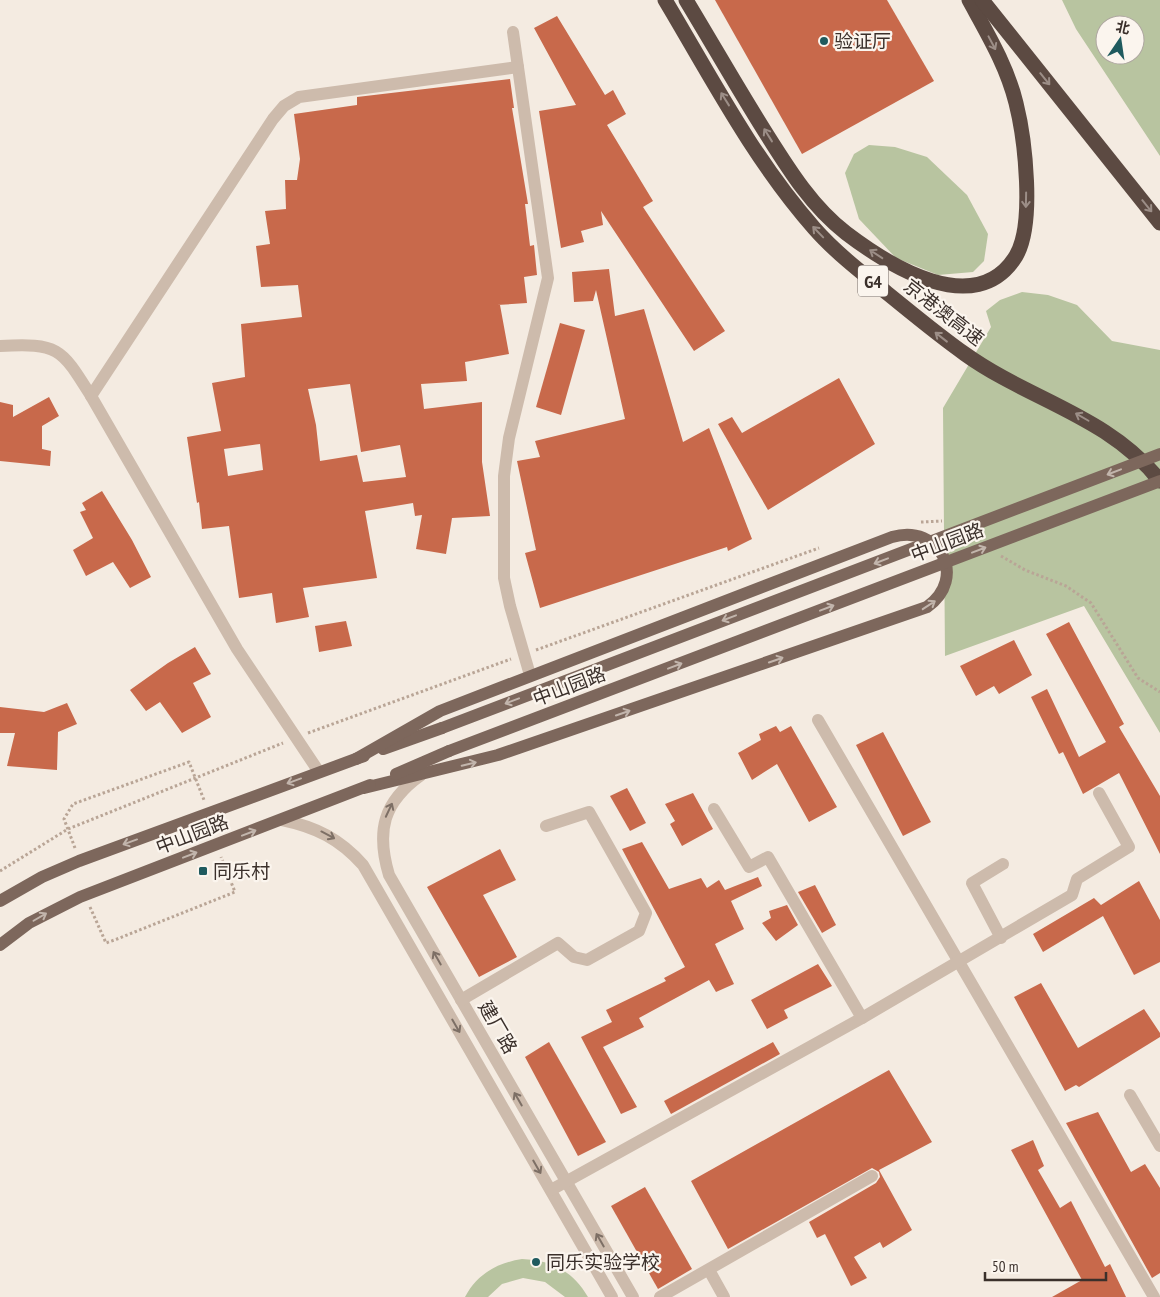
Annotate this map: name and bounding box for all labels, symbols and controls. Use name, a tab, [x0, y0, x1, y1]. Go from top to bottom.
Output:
north arrow	[1095, 15, 1145, 65]
text: 北	[1114, 17, 1132, 38]
place label: 验证厅	[834, 29, 891, 53]
marker: 验证厅	[818, 35, 830, 47]
one-way arrow	[988, 35, 997, 50]
one-way arrow	[1040, 72, 1051, 85]
one-way arrow	[719, 92, 729, 106]
one-way arrow	[762, 128, 773, 142]
one-way arrow	[1021, 192, 1031, 208]
one-way arrow	[1141, 199, 1152, 212]
one-way arrow	[812, 225, 824, 238]
one-way arrow	[869, 248, 883, 258]
road number: G4	[858, 266, 888, 296]
street label: 京港澳高速	[899, 273, 989, 351]
one-way arrow	[935, 331, 948, 342]
one-way arrow	[1075, 412, 1089, 422]
one-way arrow	[1107, 468, 1122, 477]
street label: 中山园路	[907, 517, 987, 567]
one-way arrow	[971, 545, 986, 554]
one-way arrow	[874, 557, 889, 566]
one-way arrow	[922, 599, 936, 610]
one-way arrow	[819, 603, 834, 612]
one-way arrow	[722, 614, 737, 624]
one-way arrow	[768, 654, 784, 664]
street label: 中山园路	[529, 661, 609, 711]
one-way arrow	[667, 661, 682, 670]
one-way arrow	[505, 697, 520, 706]
one-way arrow	[615, 708, 630, 717]
one-way arrow	[460, 759, 476, 768]
one-way arrow	[287, 777, 302, 786]
one-way arrow	[384, 803, 394, 818]
street label: 中山园路	[152, 809, 232, 859]
one-way arrow	[241, 827, 256, 837]
one-way arrow	[320, 830, 335, 840]
one-way arrow	[123, 838, 138, 847]
one-way arrow	[181, 850, 197, 859]
place label: 同乐村	[213, 859, 270, 883]
marker: 同乐村	[197, 865, 209, 877]
one-way arrow	[32, 911, 46, 921]
one-way arrow	[432, 951, 442, 966]
street label: 建厂路	[473, 996, 523, 1058]
one-way arrow	[451, 1018, 461, 1033]
one-way arrow	[513, 1092, 523, 1106]
one-way arrow	[533, 1159, 543, 1173]
one-way arrow	[594, 1233, 604, 1247]
place label: 同乐实验学校	[546, 1250, 660, 1274]
scale bar	[985, 1250, 1106, 1282]
marker: 同乐实验学校	[530, 1256, 542, 1268]
text: 50 m	[992, 1257, 1018, 1276]

